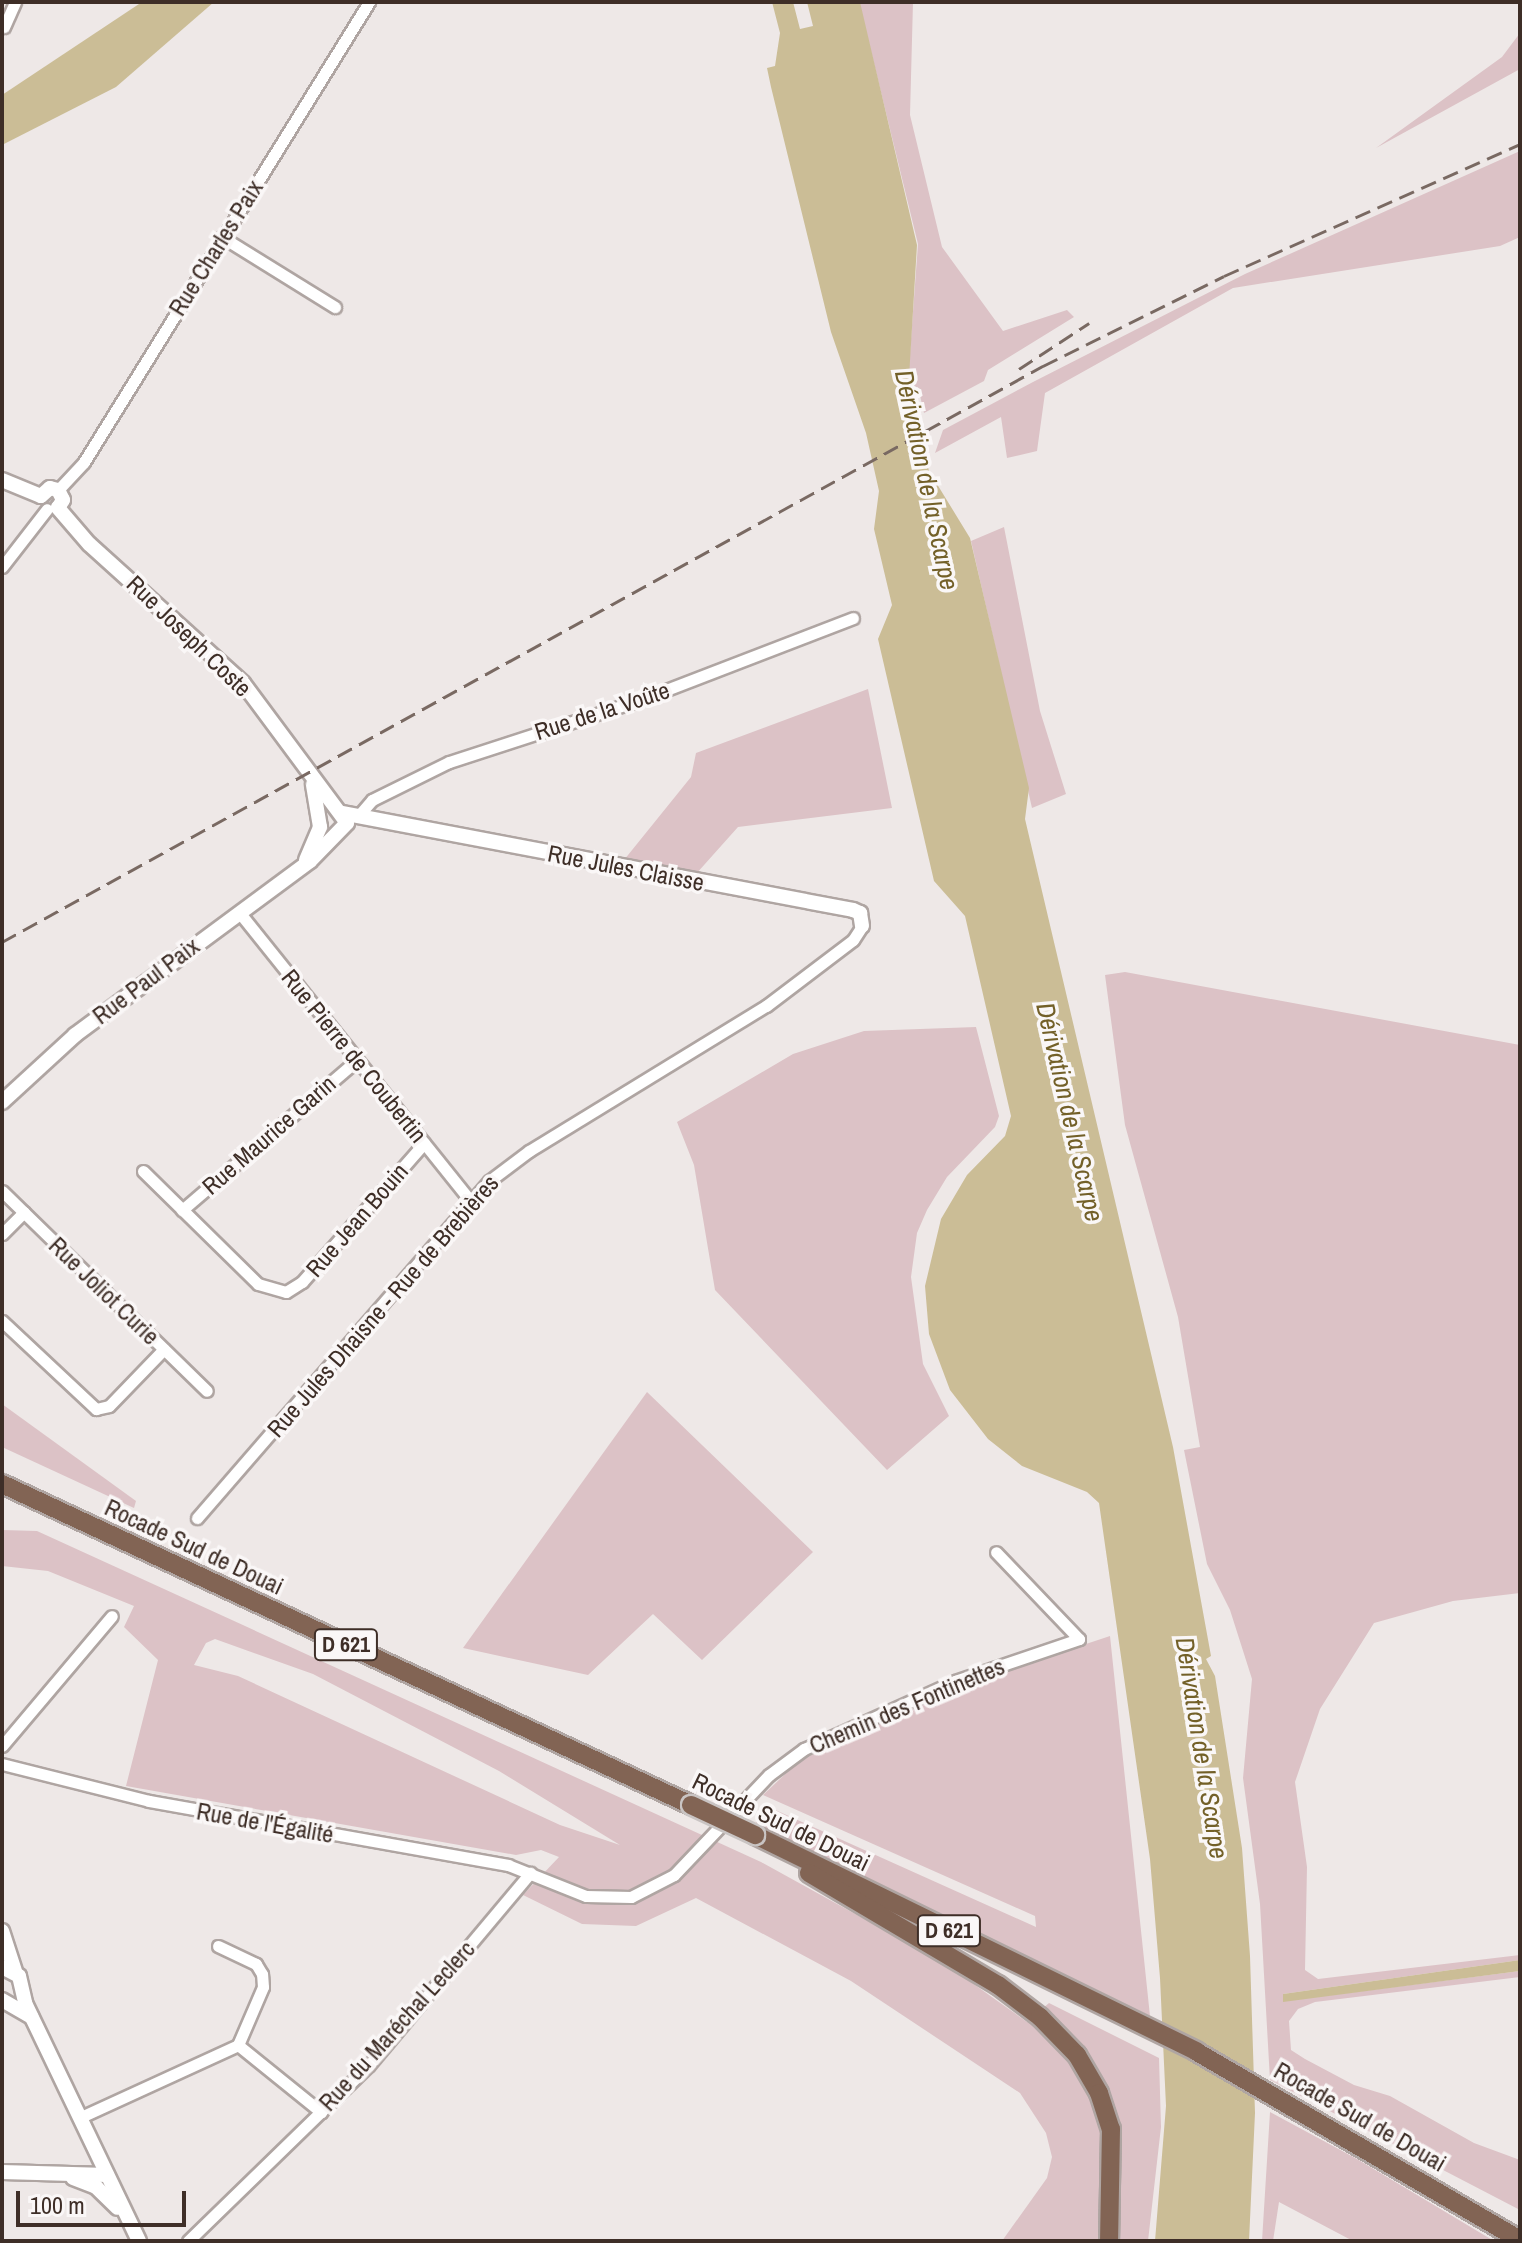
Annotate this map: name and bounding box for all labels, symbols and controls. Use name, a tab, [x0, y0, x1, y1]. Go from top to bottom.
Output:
street label: Rue Charles Paix	[163, 175, 269, 321]
water label: Dérivation de la Scarpe	[888, 367, 966, 593]
street label: Rue Joseph Coste	[121, 569, 257, 703]
street label: Rue de la Voûte	[531, 676, 673, 746]
street label: Rue Jules Claisse	[545, 839, 707, 897]
street label: Rue Paul Paix	[87, 932, 205, 1030]
street label: Rue Pierre de Coubertin	[275, 964, 433, 1148]
water label: Dérivation de la Scarpe	[1030, 999, 1110, 1225]
street label: Rue Maurice Garin	[196, 1069, 342, 1201]
street label: Rue Jean Bouin	[300, 1157, 414, 1283]
street label: Rue Jules Dhaisne - Rue de Brebières	[261, 1169, 505, 1443]
street label: Rue Joliot Curie	[43, 1231, 165, 1351]
street label: Rocade Sud de Douai	[100, 1493, 288, 1601]
road number: D 621	[312, 1627, 380, 1663]
water label: Dérivation de la Scarpe	[1169, 1635, 1235, 1861]
street label: Chemin des Fontinettes	[805, 1652, 1009, 1760]
street label: Rocade Sud de Douai	[688, 1767, 874, 1877]
street label: Rue de l'Égalité	[194, 1797, 336, 1849]
road number: D 621	[915, 1913, 983, 1949]
street label: Rue du Maréchal Leclerc	[313, 1935, 481, 2117]
street label: Rocade Sud de Douai	[1269, 2056, 1451, 2178]
scale bar	[20, 2175, 190, 2225]
text: 100 m	[30, 2189, 85, 2221]

